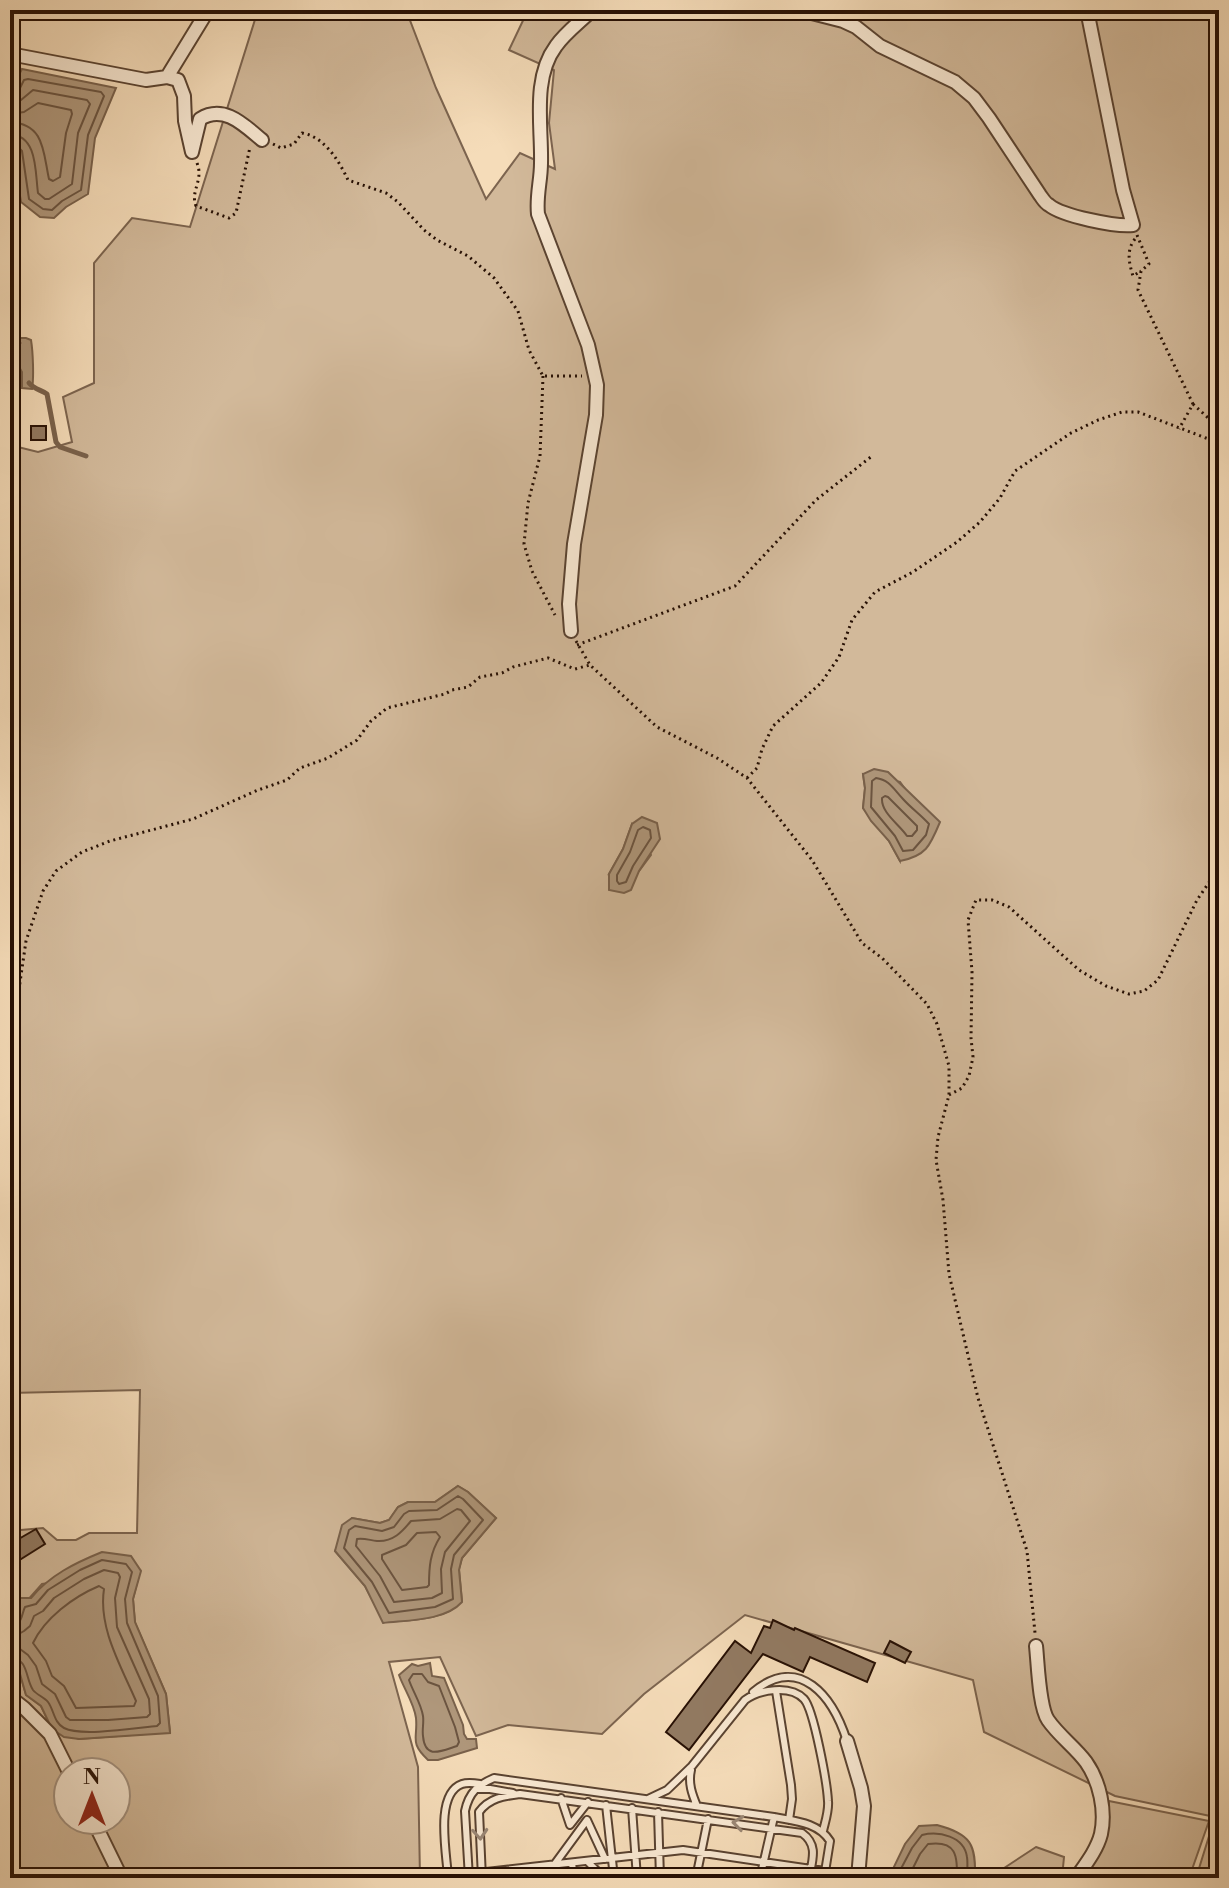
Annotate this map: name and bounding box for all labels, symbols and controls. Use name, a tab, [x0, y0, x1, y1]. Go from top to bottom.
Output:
north arrow	[52, 1756, 132, 1836]
text: N	[83, 1764, 101, 1791]
one-way arrow	[731, 1815, 744, 1832]
one-way arrow	[471, 1828, 488, 1841]

